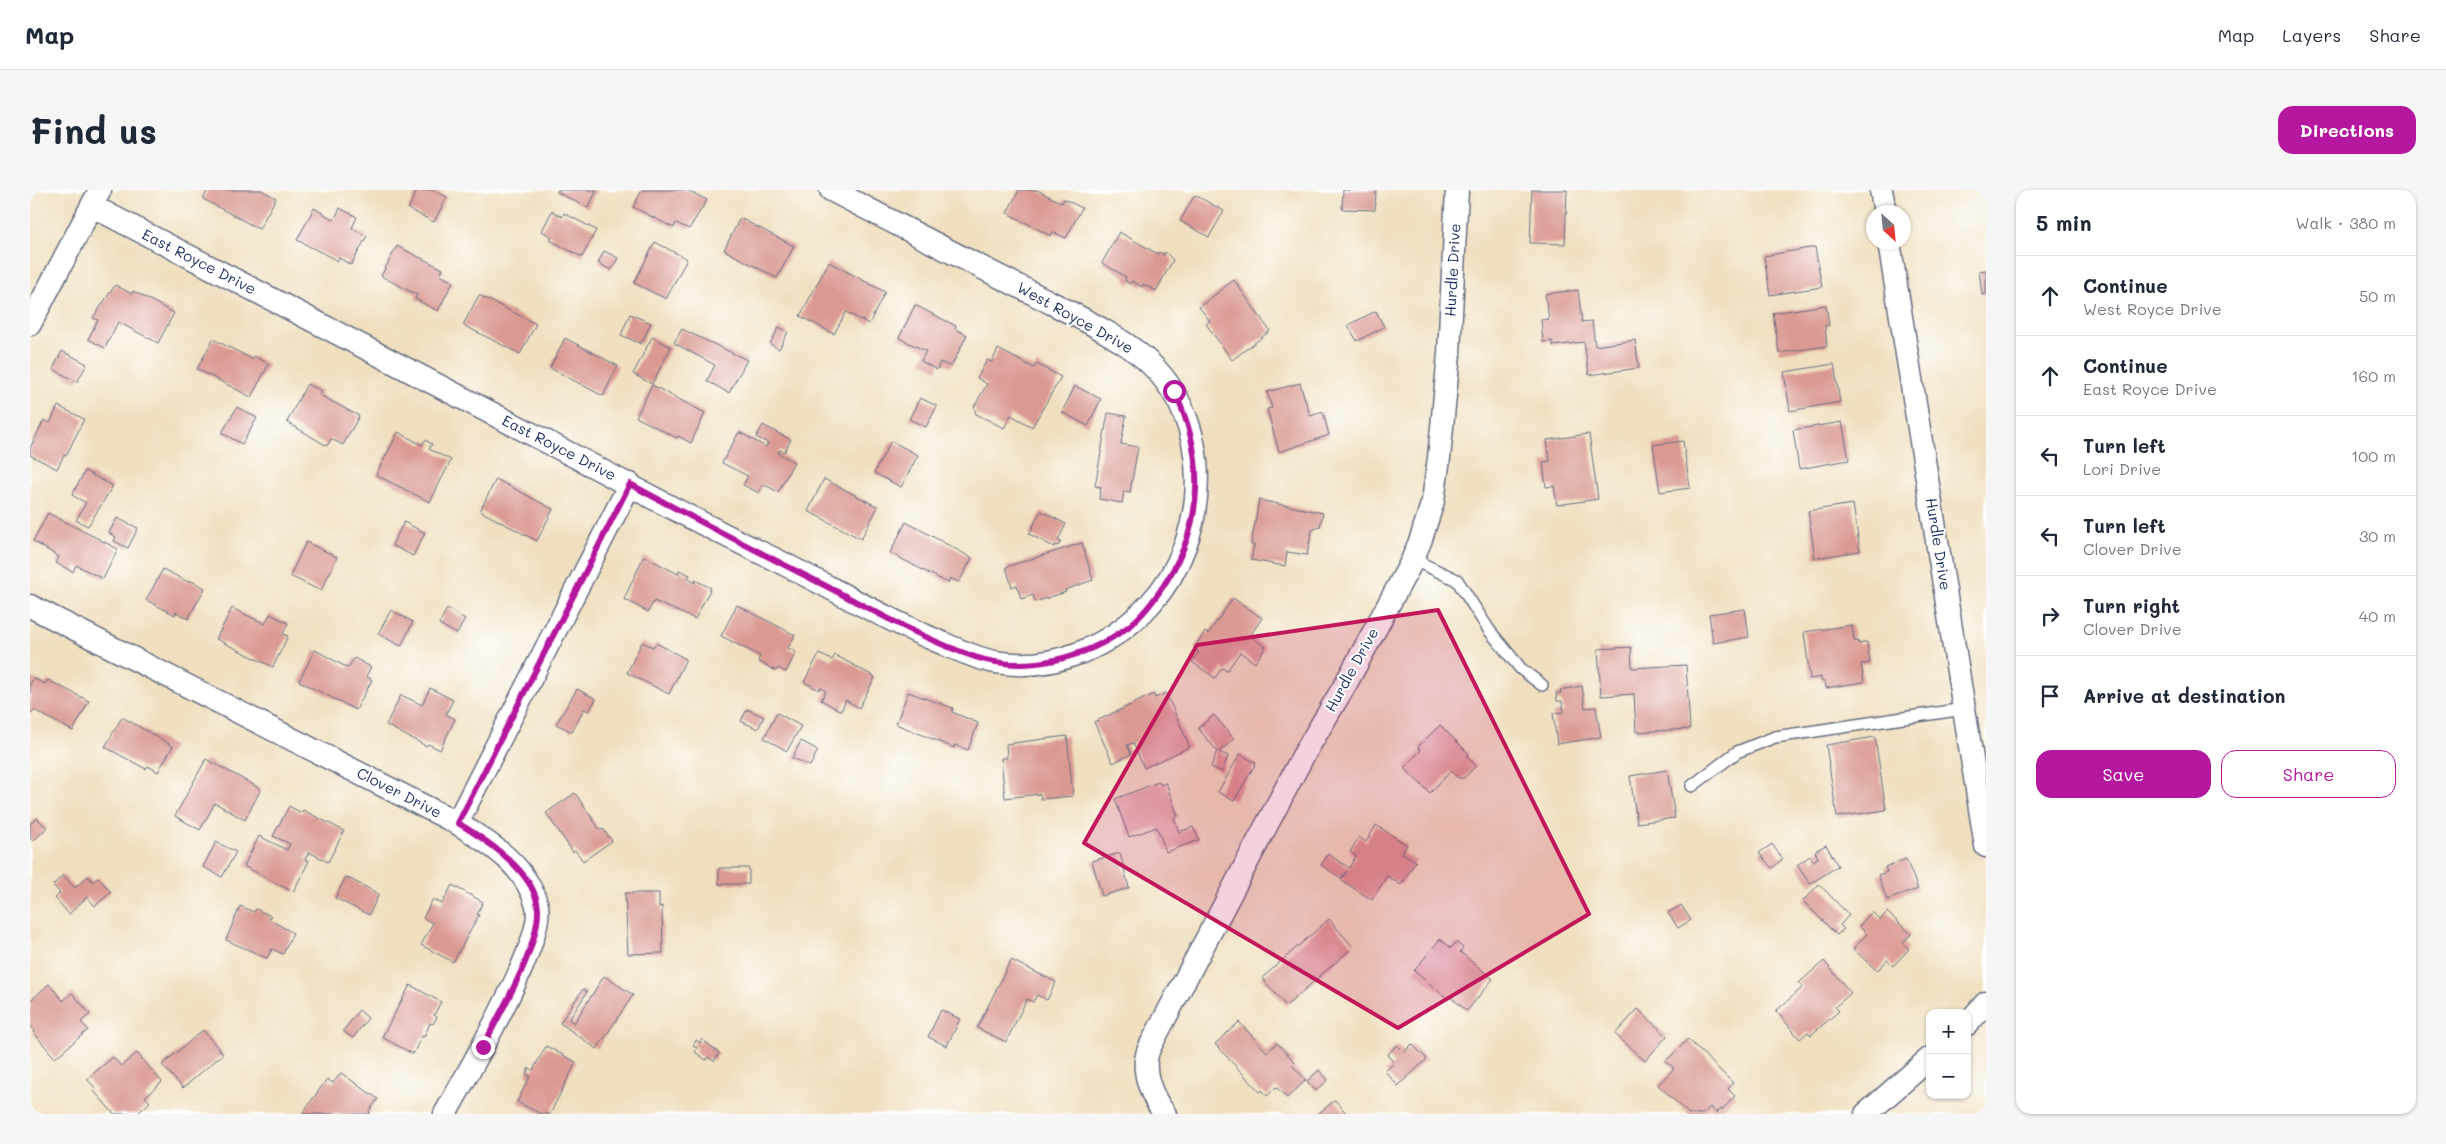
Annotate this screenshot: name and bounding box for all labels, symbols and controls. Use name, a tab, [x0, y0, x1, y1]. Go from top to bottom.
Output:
text: Map	[25, 19, 74, 50]
text: Map	[2218, 23, 2254, 47]
text: Layers	[2282, 23, 2341, 47]
text: Share	[2369, 23, 2421, 47]
button: Directions	[2278, 106, 2416, 154]
text: Find us	[30, 107, 157, 153]
north arrow	[1866, 205, 1911, 250]
text: 5 min	[2036, 209, 2092, 236]
text: Walk · 380 m	[2295, 212, 2396, 233]
street label: Hurdle Drive	[1440, 223, 1464, 317]
street label: East Royce Drive	[139, 224, 260, 299]
text: Continue	[2083, 273, 2168, 298]
street label: West Royce Drive	[1014, 277, 1137, 357]
icon: ahead	[2036, 282, 2064, 310]
text: 50 m	[2359, 285, 2396, 306]
text: West Royce Drive	[2083, 298, 2222, 319]
text: Continue	[2083, 353, 2168, 378]
icon: ahead	[2036, 362, 2064, 390]
text: 160 m	[2351, 365, 2396, 386]
text: East Royce Drive	[2083, 378, 2217, 399]
route start	[1163, 380, 1186, 403]
street label: East Royce Drive	[499, 410, 620, 485]
text: Turn left	[2083, 433, 2166, 458]
icon: left	[2036, 442, 2064, 470]
text: 100 m	[2351, 445, 2396, 466]
text: Lori Drive	[2083, 458, 2161, 479]
street label: Hurdle Drive	[1922, 496, 1956, 592]
text: Turn left	[2083, 513, 2166, 538]
icon: left	[2036, 522, 2064, 550]
text: 30 m	[2359, 525, 2396, 546]
text: Clover Drive	[2083, 538, 2182, 559]
text: Turn right	[2083, 593, 2180, 618]
icon: right	[2036, 602, 2064, 630]
text: 40 m	[2359, 605, 2396, 626]
text: Clover Drive	[2083, 618, 2182, 639]
street label: Hurdle Drive	[1320, 624, 1383, 715]
icon: arrive	[2036, 682, 2064, 710]
text: Arrive at destination	[2083, 683, 2286, 708]
button: Save	[2036, 750, 2211, 798]
button: Share	[2221, 750, 2396, 798]
street label: Clover Drive	[354, 762, 445, 822]
map controls	[1926, 1009, 1971, 1099]
button: +	[1926, 1009, 1971, 1054]
route end	[472, 1036, 495, 1059]
button: −	[1926, 1054, 1971, 1099]

